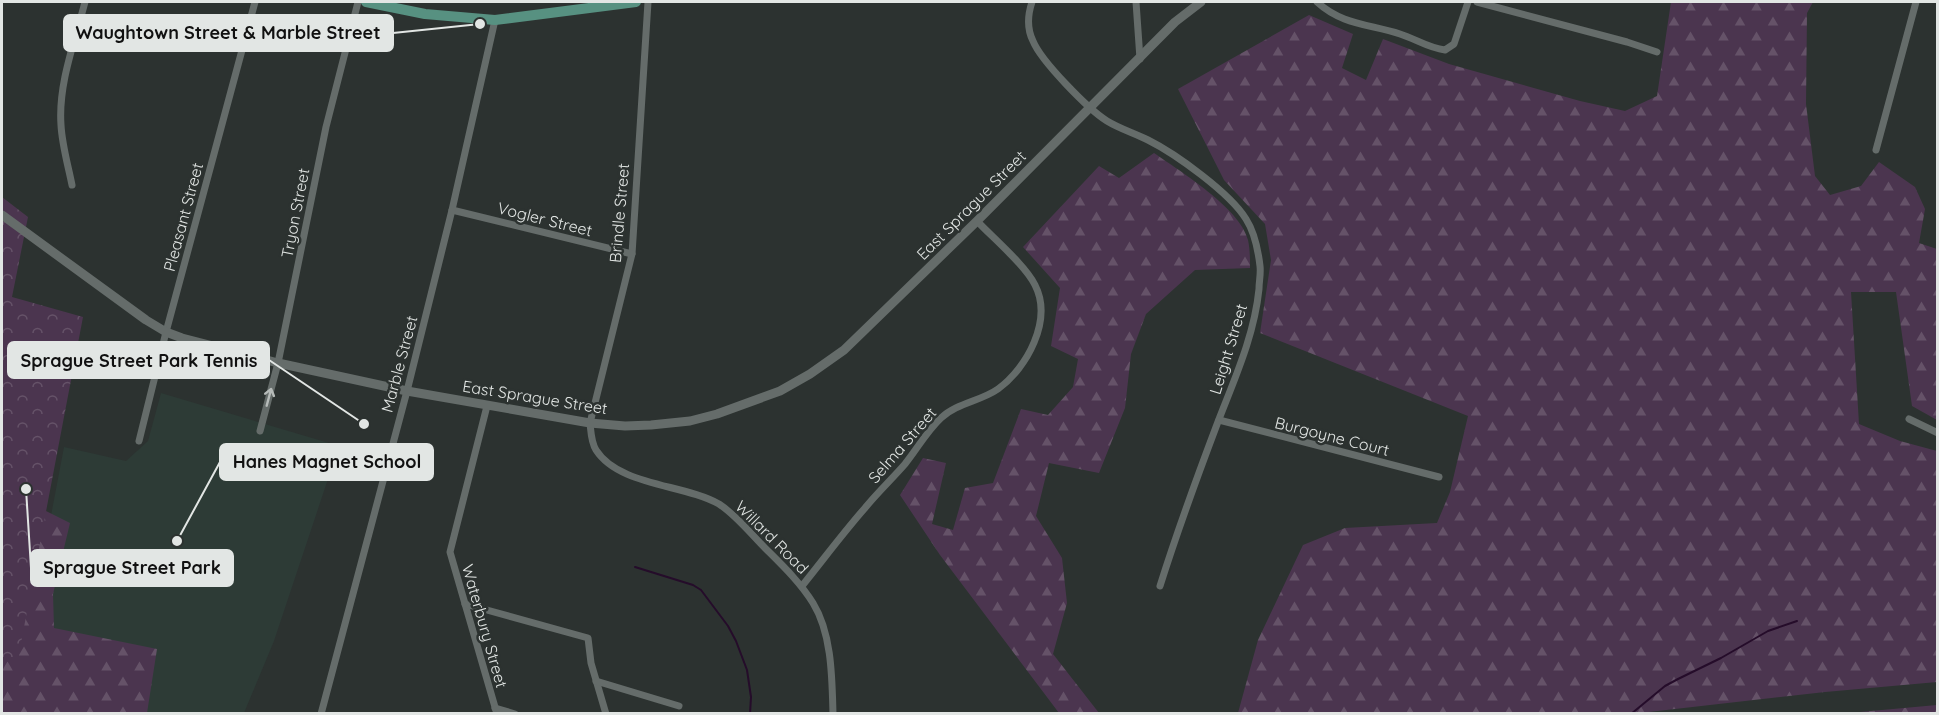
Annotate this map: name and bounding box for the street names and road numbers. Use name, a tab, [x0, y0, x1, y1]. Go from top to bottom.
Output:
street label: East Sprague Street	[912, 146, 1030, 264]
street label: Pleasant Street	[159, 160, 207, 274]
street label: Brindle Street	[605, 163, 633, 263]
street label: Tryon Street	[277, 166, 313, 260]
street label: Vogler Street	[496, 198, 594, 240]
street label: Leight Street	[1205, 301, 1251, 397]
street label: Marble Street	[376, 313, 422, 415]
street label: East Sprague Street	[461, 376, 609, 418]
street label: Selma Street	[864, 403, 940, 487]
street label: Burgoyne Court	[1273, 412, 1391, 460]
street label: Willard Road	[731, 496, 813, 578]
street label: Waterbury Street	[458, 562, 512, 690]

